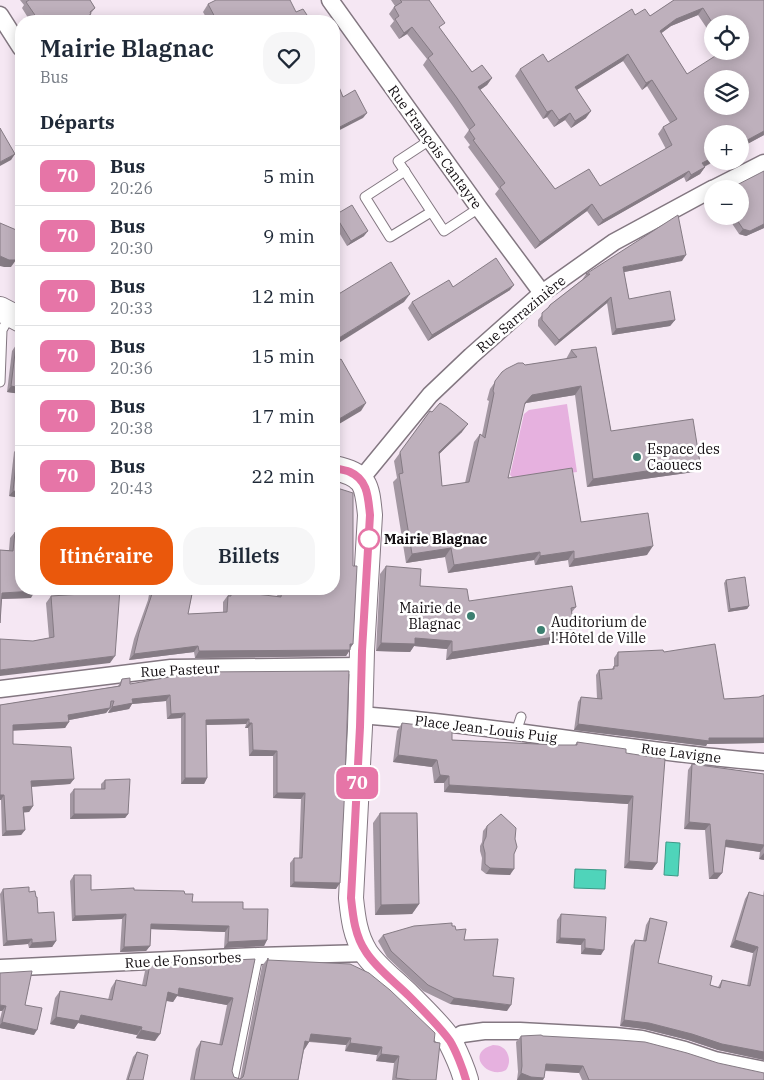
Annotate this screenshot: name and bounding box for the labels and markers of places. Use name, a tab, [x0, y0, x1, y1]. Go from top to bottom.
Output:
place label: Espace des Caouecs	[647, 440, 720, 474]
marker: Espace des Caouecs	[631, 451, 643, 463]
marker: Mairie Blagnac	[358, 528, 380, 550]
place label: Mairie Blagnac	[384, 530, 488, 548]
place label: Mairie de Blagnac	[399, 599, 461, 633]
marker: Mairie de Blagnac	[465, 610, 477, 622]
place label: Auditorium de l'Hôtel de Ville	[551, 613, 647, 647]
marker: Auditorium de l'Hôtel de Ville	[535, 624, 547, 636]

